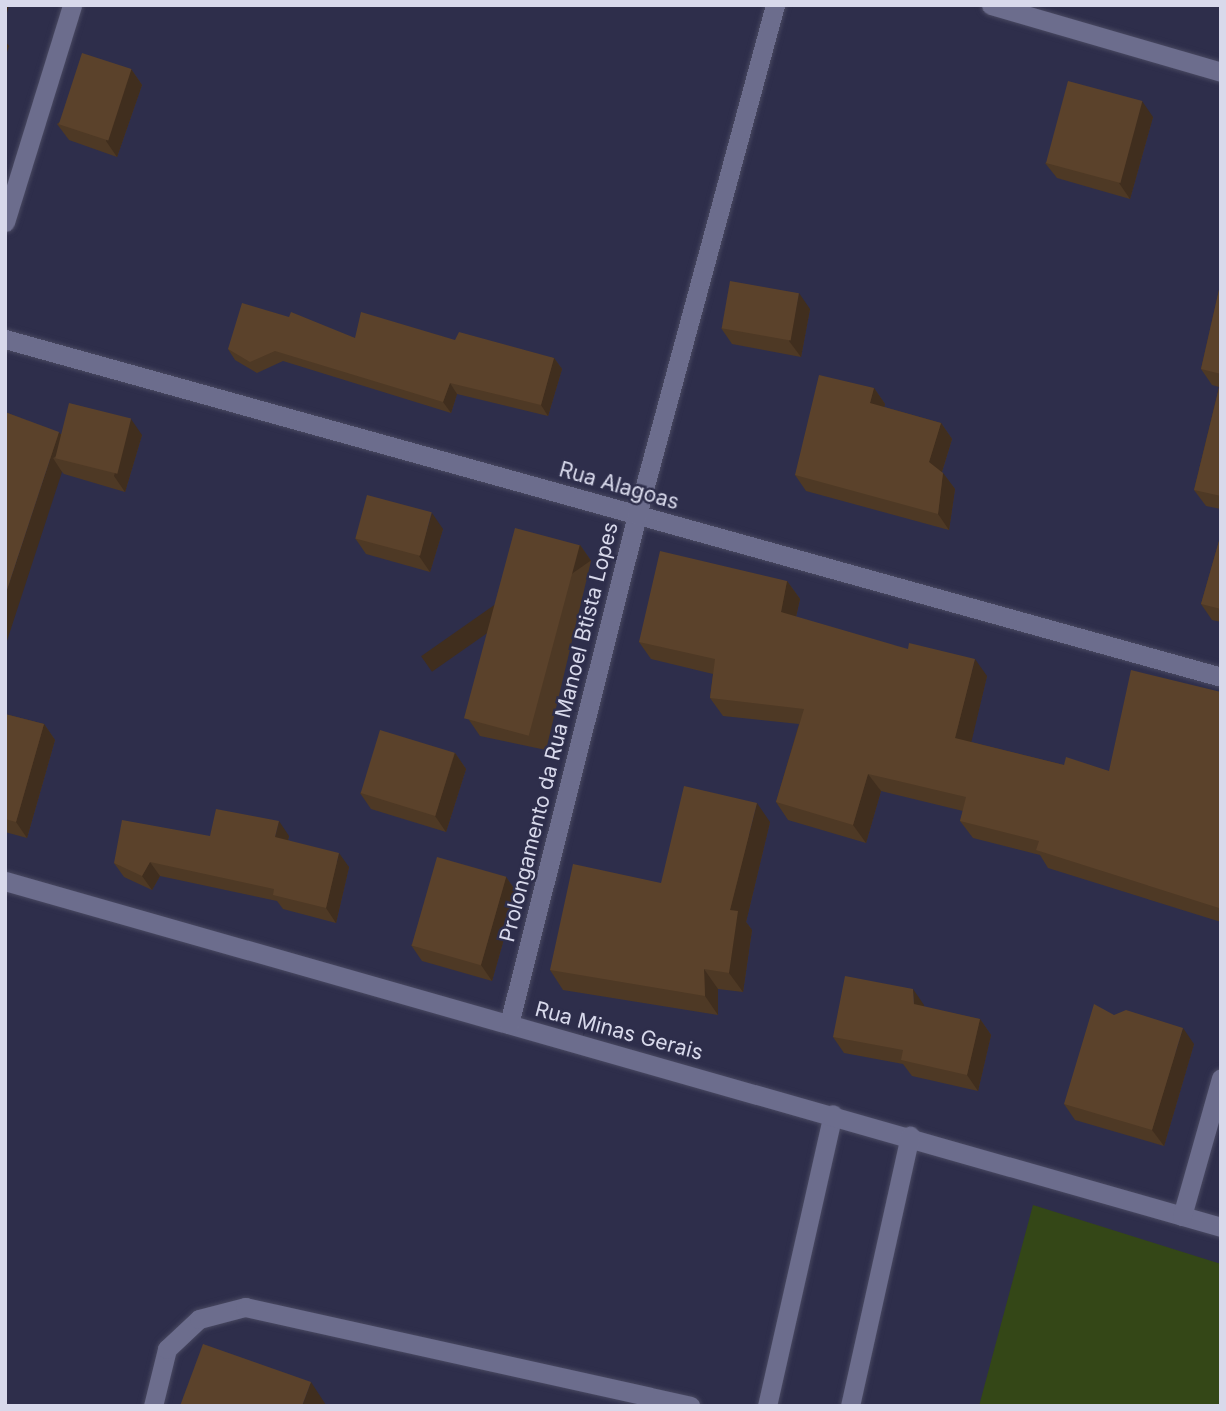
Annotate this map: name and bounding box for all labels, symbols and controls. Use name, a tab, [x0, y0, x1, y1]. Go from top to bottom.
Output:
street label: Rua Alagoas	[556, 457, 682, 515]
street label: Prolongamento da Rua Manoel Btista Lopes	[495, 519, 623, 945]
street label: Rua Minas Gerais	[532, 996, 706, 1066]

